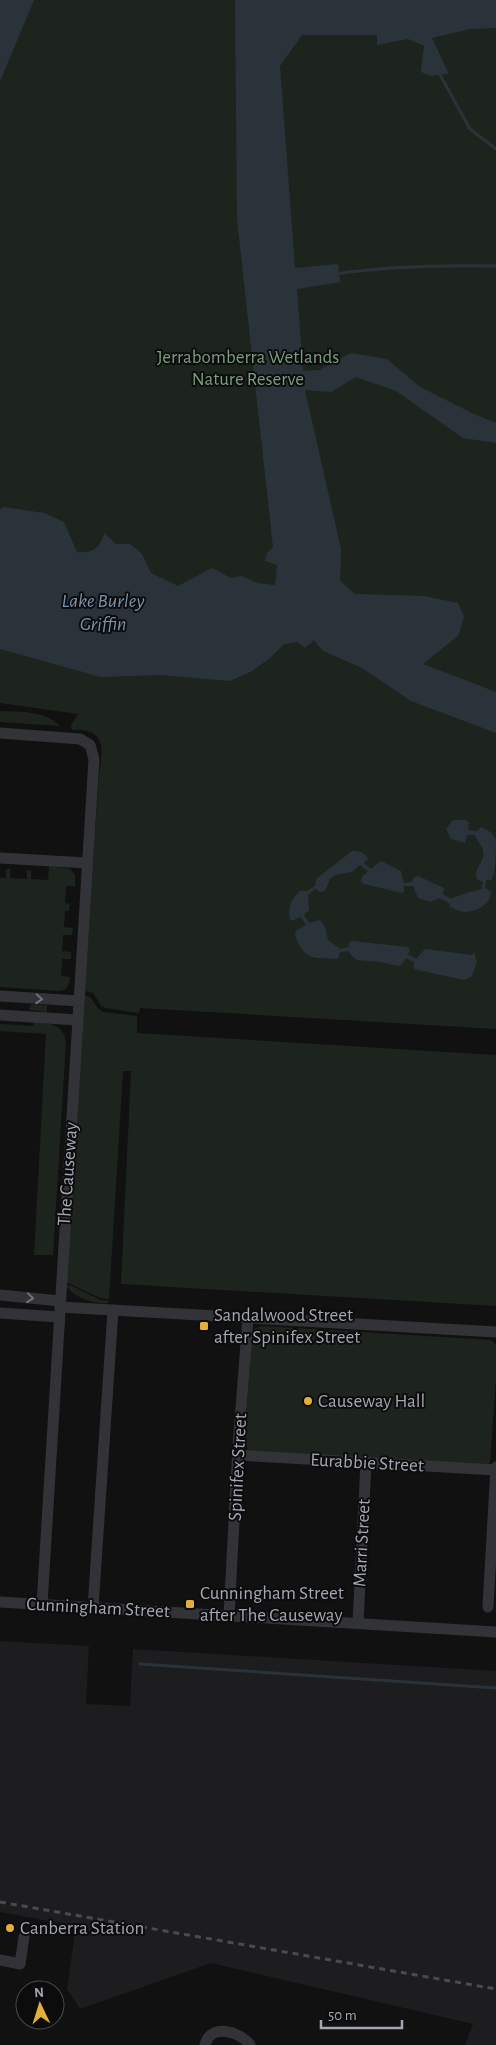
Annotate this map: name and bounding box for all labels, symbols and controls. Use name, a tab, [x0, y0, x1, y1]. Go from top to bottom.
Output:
park label: Jerrabomberra Wetlands Nature Reserve	[157, 348, 339, 389]
water label: Lake Burley Griffin	[61, 591, 145, 634]
one-way arrow	[36, 993, 44, 1004]
street label: The Causeway	[55, 1121, 81, 1227]
one-way arrow	[26, 1292, 34, 1303]
place label: Sandalwood Street after Spinifex Street	[214, 1306, 360, 1347]
marker: Sandalwood Street after Spinifex Street	[198, 1320, 210, 1332]
place label: Causeway Hall	[318, 1392, 425, 1411]
marker: Causeway Hall	[302, 1395, 314, 1407]
street label: Spinifex Street	[226, 1413, 250, 1521]
street label: Eurabbie Street	[310, 1451, 424, 1475]
street label: Marri Street	[350, 1499, 374, 1587]
place label: Cunningham Street after The Causeway	[200, 1584, 344, 1625]
street label: Cunningham Street	[26, 1595, 170, 1621]
marker: Cunningham Street after The Causeway	[184, 1598, 196, 1610]
place label: Canberra Station	[20, 1919, 144, 1938]
marker: Canberra Station	[4, 1922, 16, 1934]
north arrow	[15, 1980, 65, 2030]
text: N	[34, 1986, 45, 2000]
scale bar	[321, 1998, 402, 2030]
text: 50 m	[328, 2008, 357, 2023]

